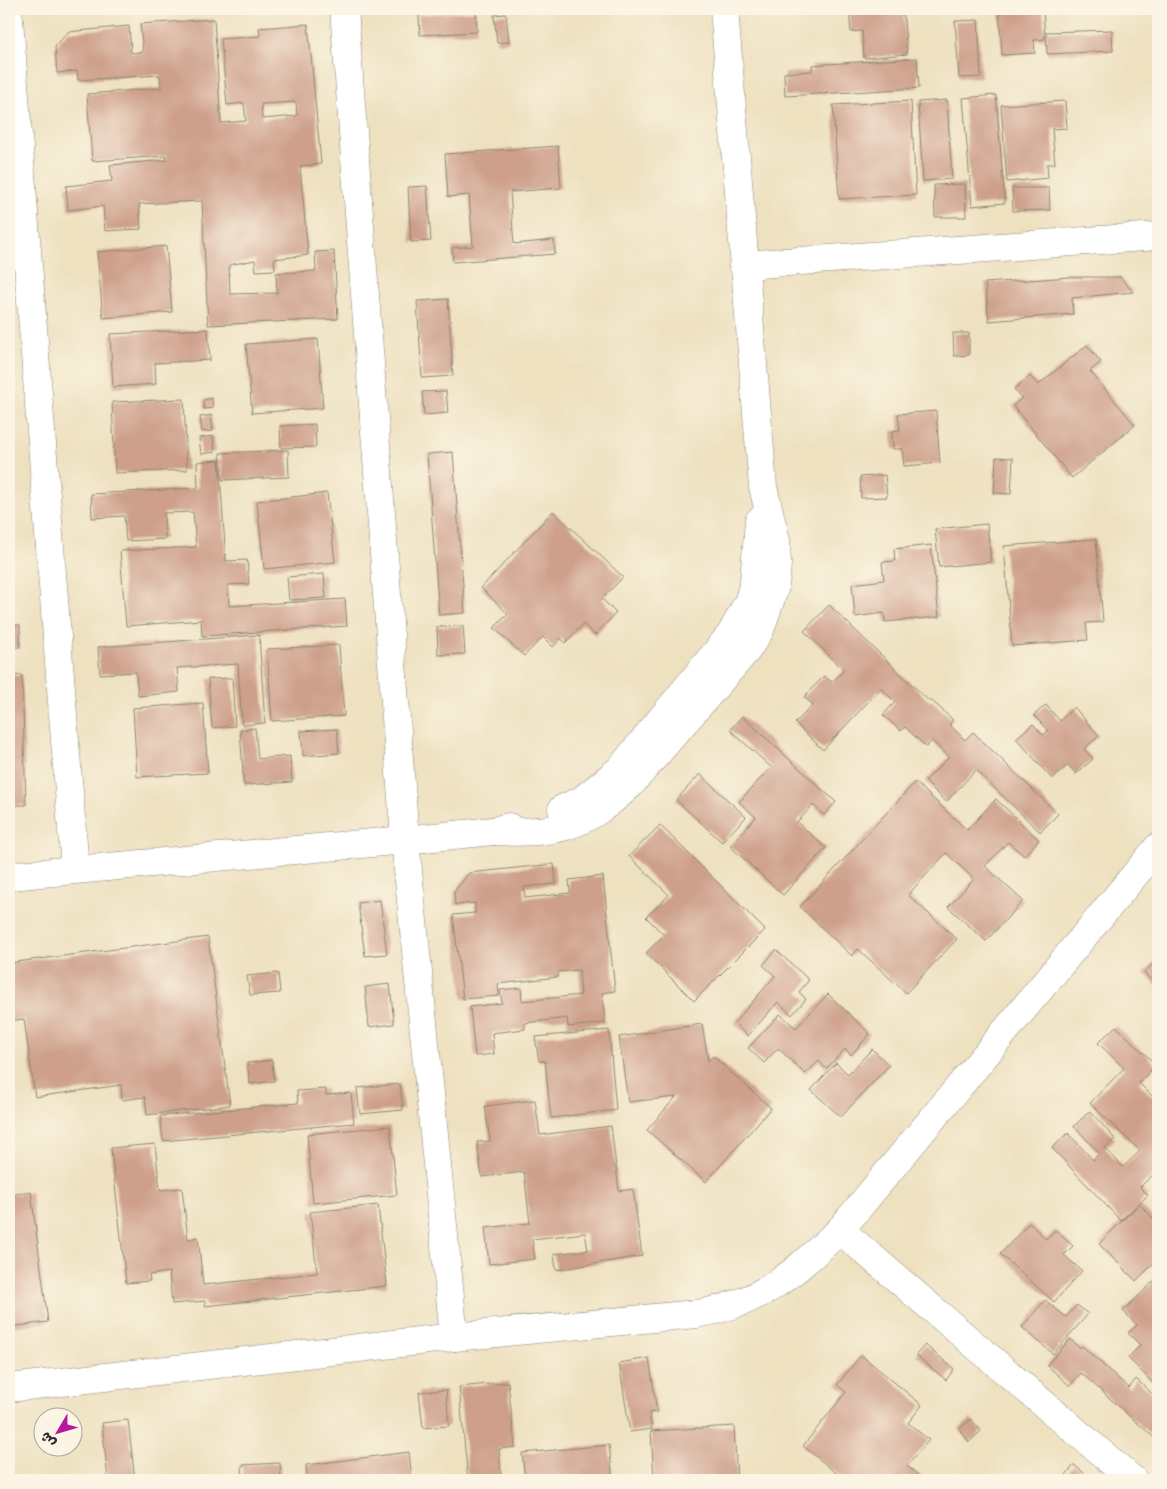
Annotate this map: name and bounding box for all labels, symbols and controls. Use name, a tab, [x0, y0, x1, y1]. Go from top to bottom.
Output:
north arrow	[32, 1406, 82, 1456]
text: ش	[36, 1428, 60, 1452]

